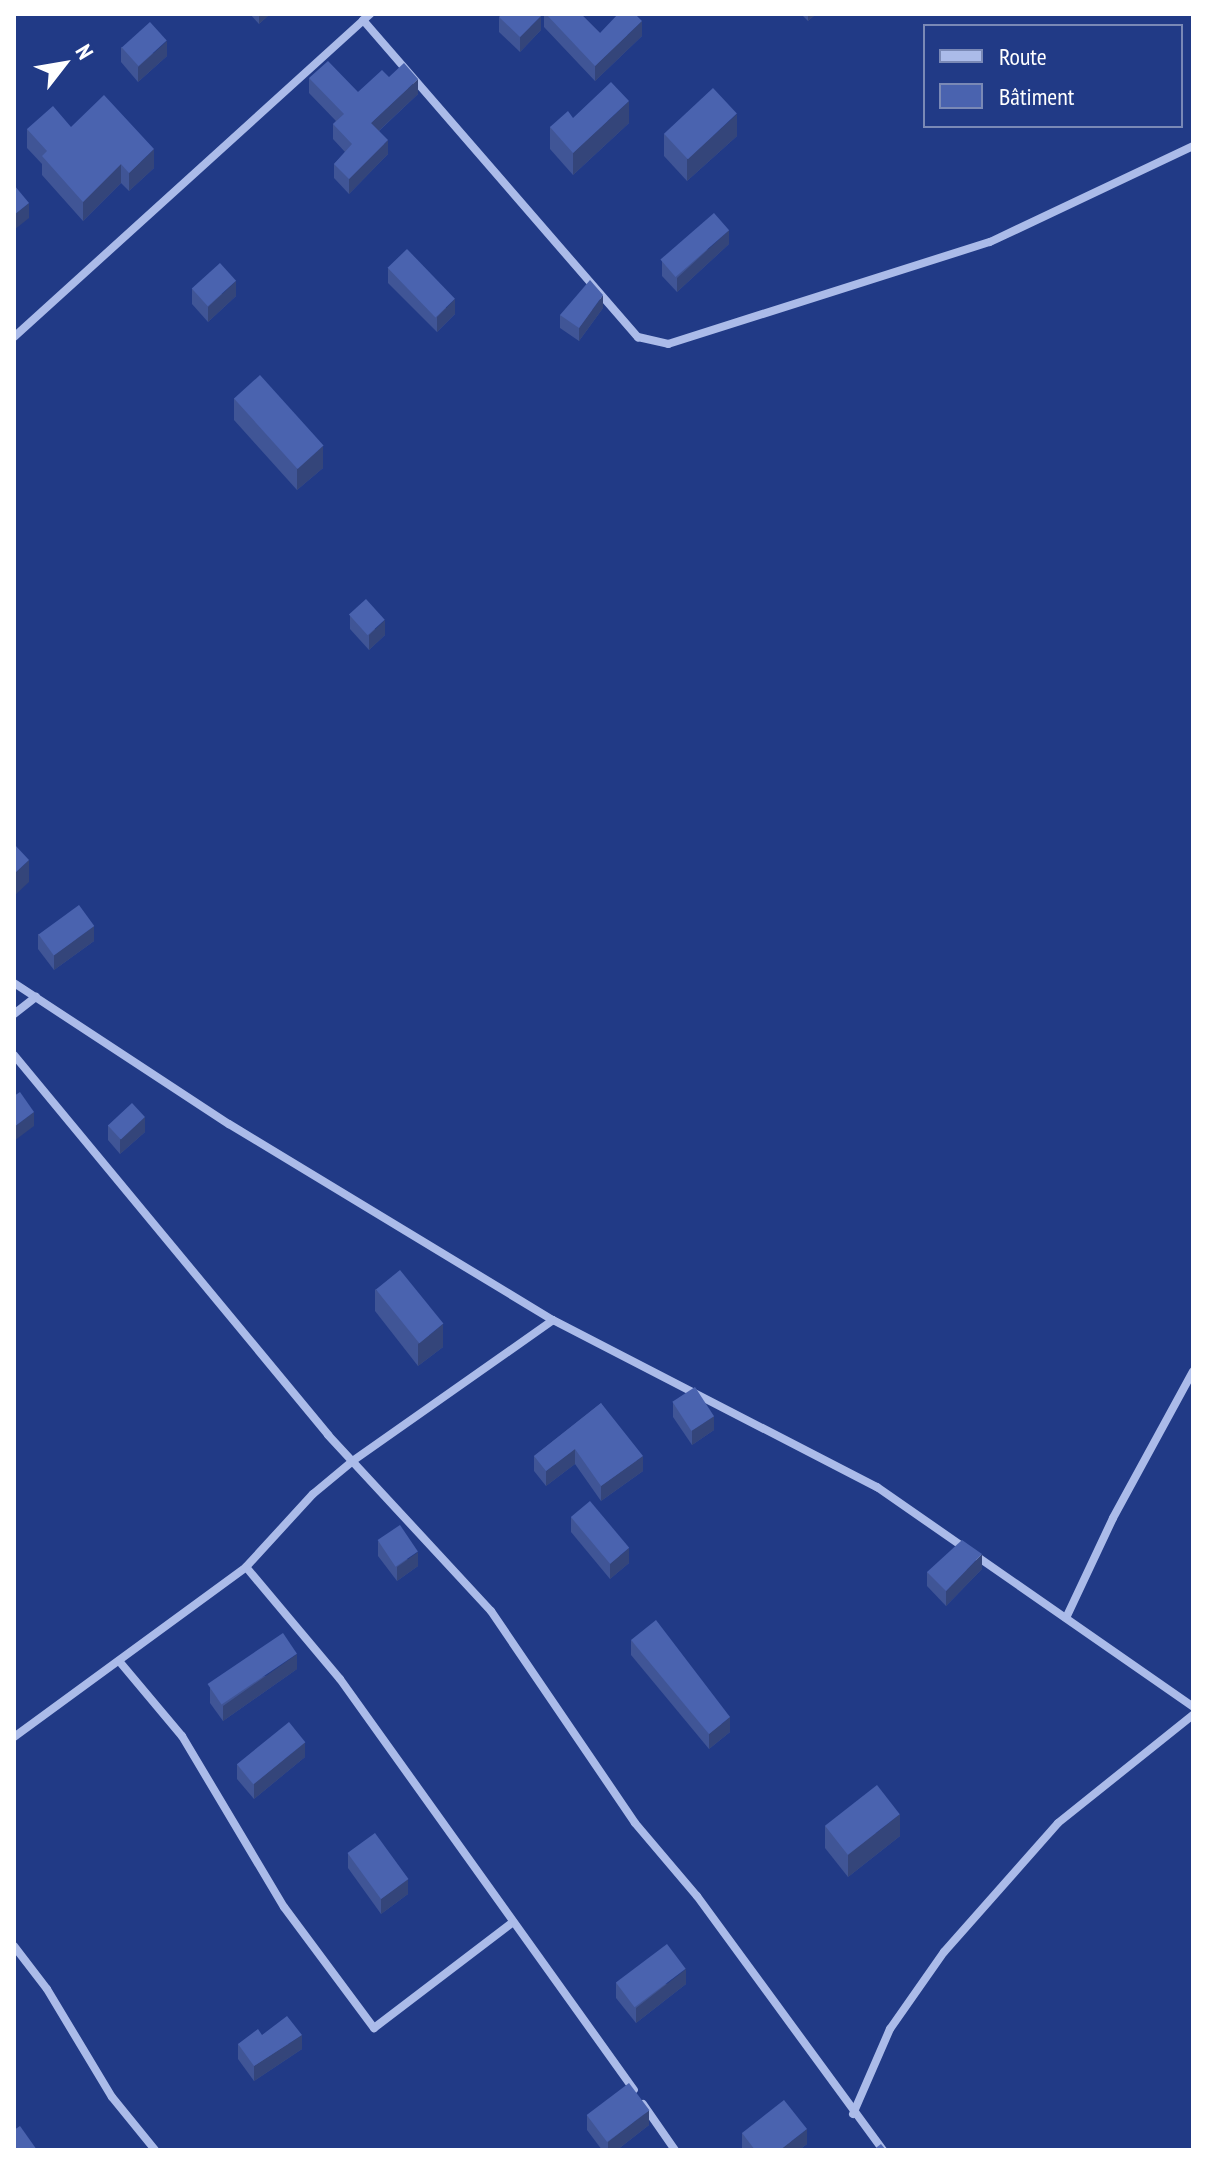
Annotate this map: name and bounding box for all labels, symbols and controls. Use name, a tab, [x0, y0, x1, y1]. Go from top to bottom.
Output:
north arrow	[24, 24, 104, 104]
legend	[923, 24, 1183, 128]
text: N	[70, 39, 100, 64]
text: Route	[999, 41, 1047, 72]
text: Bâtiment	[999, 81, 1074, 112]

